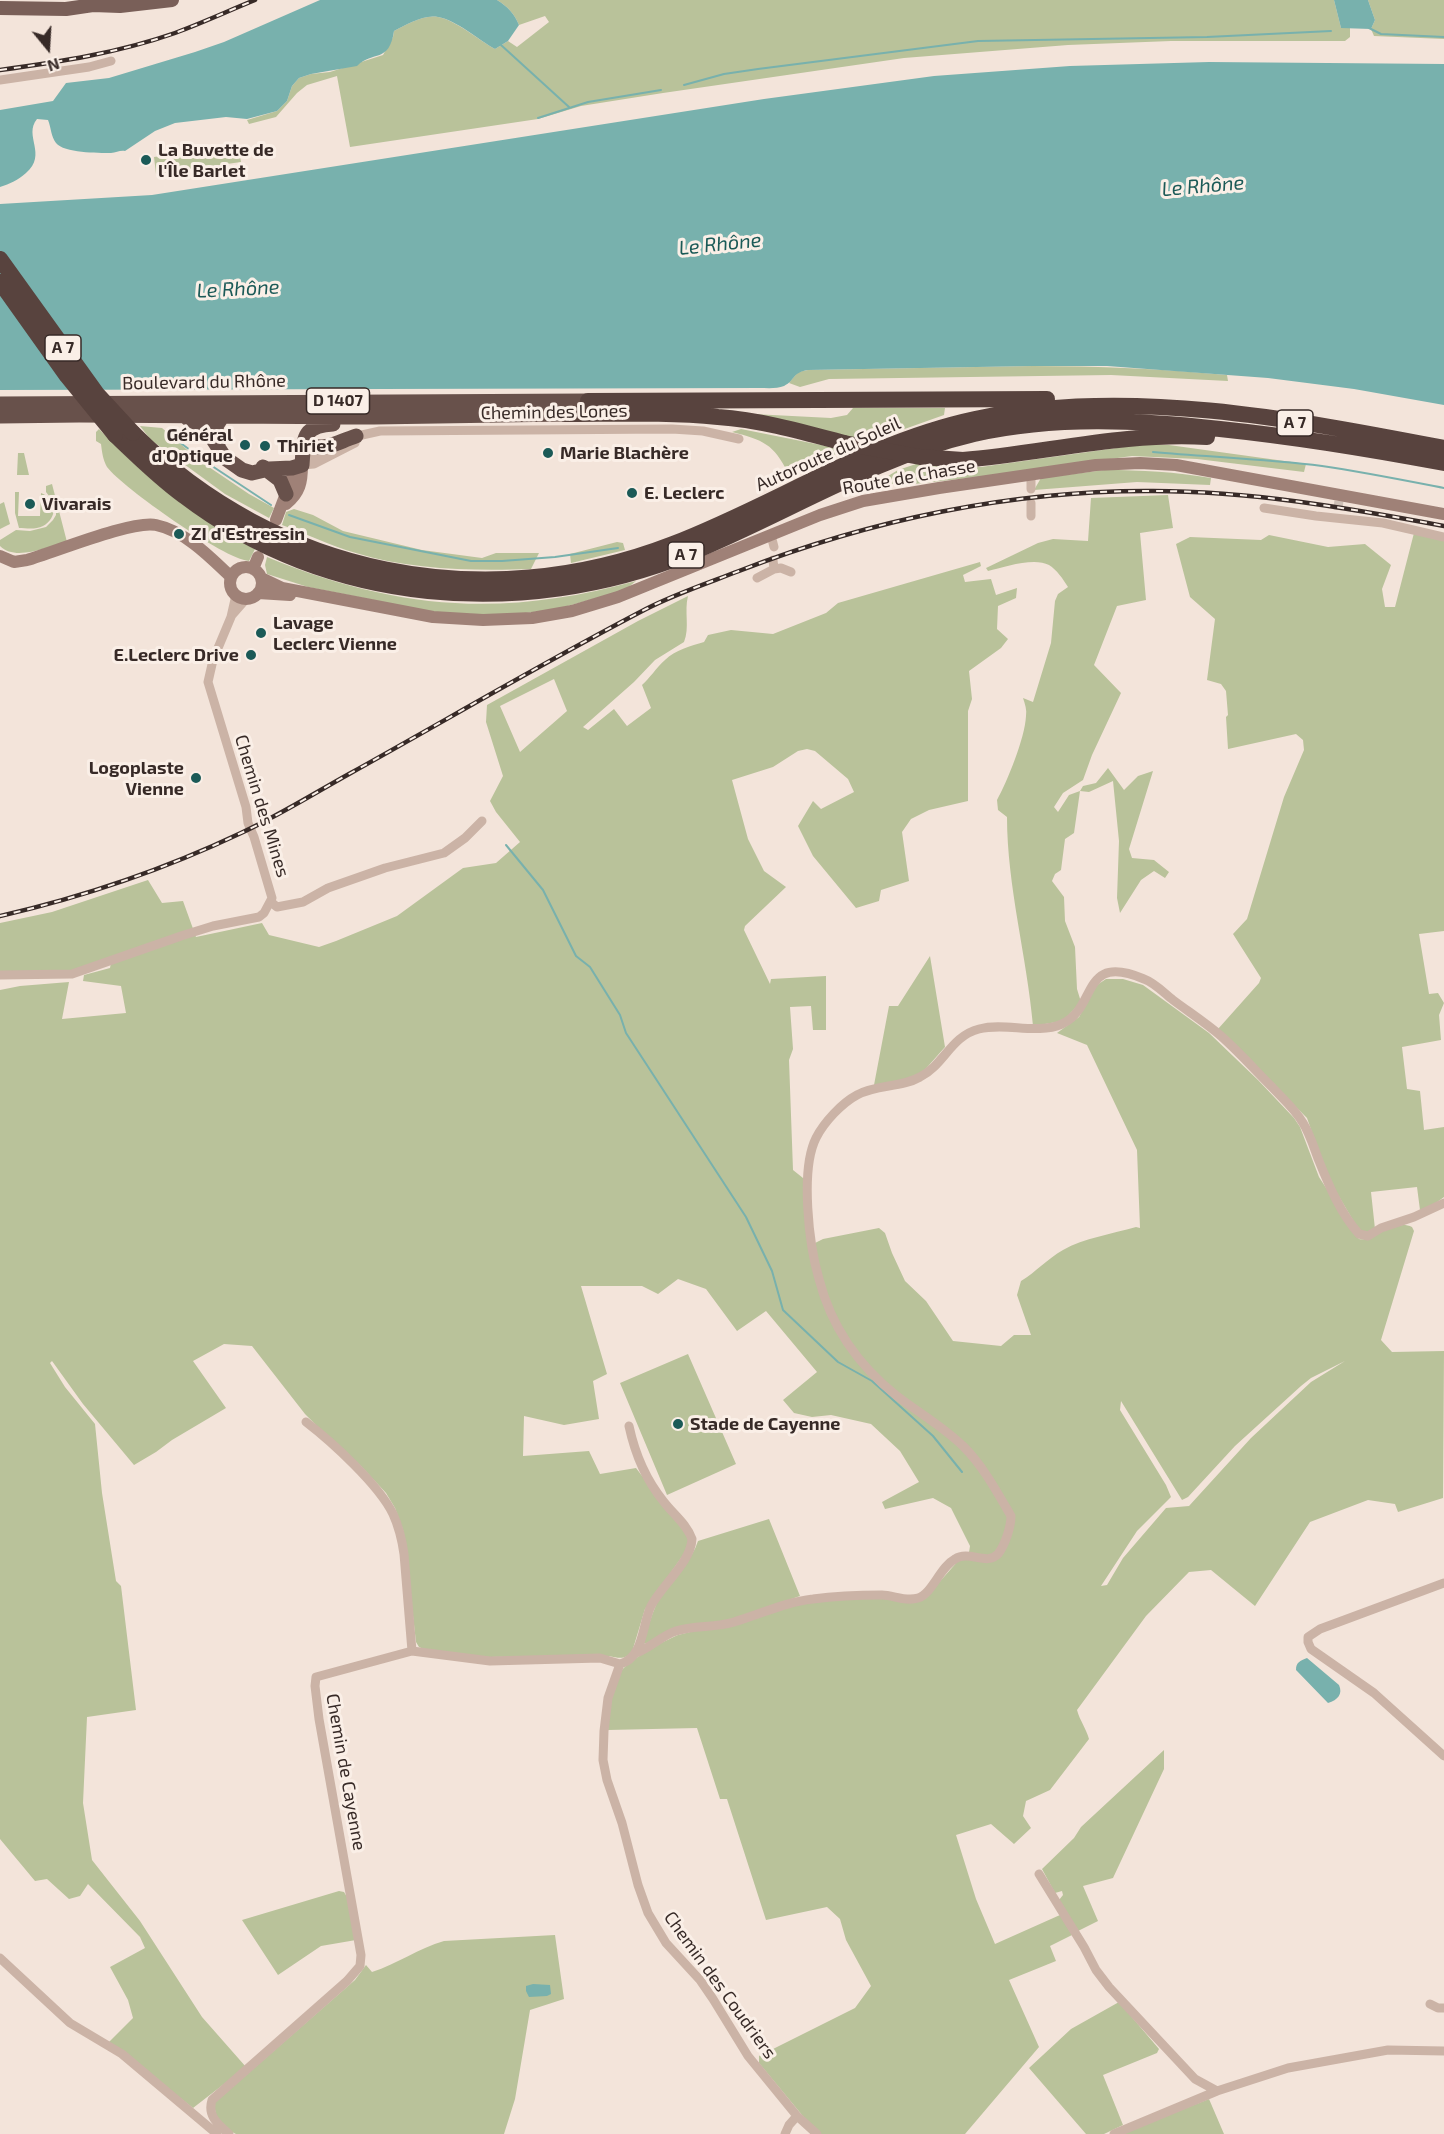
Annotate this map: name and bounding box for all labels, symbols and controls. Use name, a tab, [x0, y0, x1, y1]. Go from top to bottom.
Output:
north arrow	[18, 18, 78, 78]
text: N	[45, 55, 62, 76]
place label: La Buvette de l'Île Barlet	[158, 139, 274, 182]
marker: La Buvette de l'Île Barlet	[139, 153, 153, 167]
water label: Le Rhône	[1161, 170, 1245, 202]
water label: Le Rhône	[678, 228, 762, 260]
water label: Le Rhône	[196, 275, 280, 303]
road number: A 7	[45, 335, 81, 361]
street label: Boulevard du Rhône	[122, 370, 286, 394]
road number: D 1407	[306, 388, 370, 414]
street label: Chemin des Lones	[480, 400, 628, 424]
road number: A 7	[1277, 410, 1313, 436]
street label: Autoroute du Soleil	[752, 412, 904, 496]
place label: Général d'Optique	[151, 424, 233, 466]
place label: Thiriet	[277, 435, 334, 457]
marker: Général d'Optique	[238, 438, 252, 452]
marker: Thiriet	[258, 439, 272, 453]
place label: Marie Blachère	[560, 442, 689, 464]
marker: Marie Blachère	[541, 446, 555, 460]
street label: Route de Chasse	[841, 455, 977, 499]
place label: E. Leclerc	[644, 482, 724, 504]
marker: E. Leclerc	[625, 486, 639, 500]
place label: Vivarais	[42, 493, 111, 515]
marker: Vivarais	[23, 497, 37, 511]
place label: ZI d'Estressin	[191, 523, 305, 545]
marker: ZI d'Estressin	[172, 527, 186, 541]
road number: A 7	[668, 542, 704, 568]
place label: Lavage Leclerc Vienne	[273, 612, 397, 654]
marker: Lavage Leclerc Vienne	[254, 626, 268, 640]
place label: E.Leclerc Drive	[113, 644, 239, 666]
marker: E.Leclerc Drive	[244, 648, 258, 662]
street label: Chemin des Mines	[230, 732, 294, 880]
place label: Logoplaste Vienne	[89, 757, 184, 800]
marker: Logoplaste Vienne	[189, 771, 203, 785]
place label: Stade de Cayenne	[690, 1413, 840, 1435]
marker: Stade de Cayenne	[671, 1417, 685, 1431]
street label: Chemin de Cayenne	[322, 1692, 370, 1852]
street label: Chemin des Coudriers	[659, 1907, 781, 2063]

